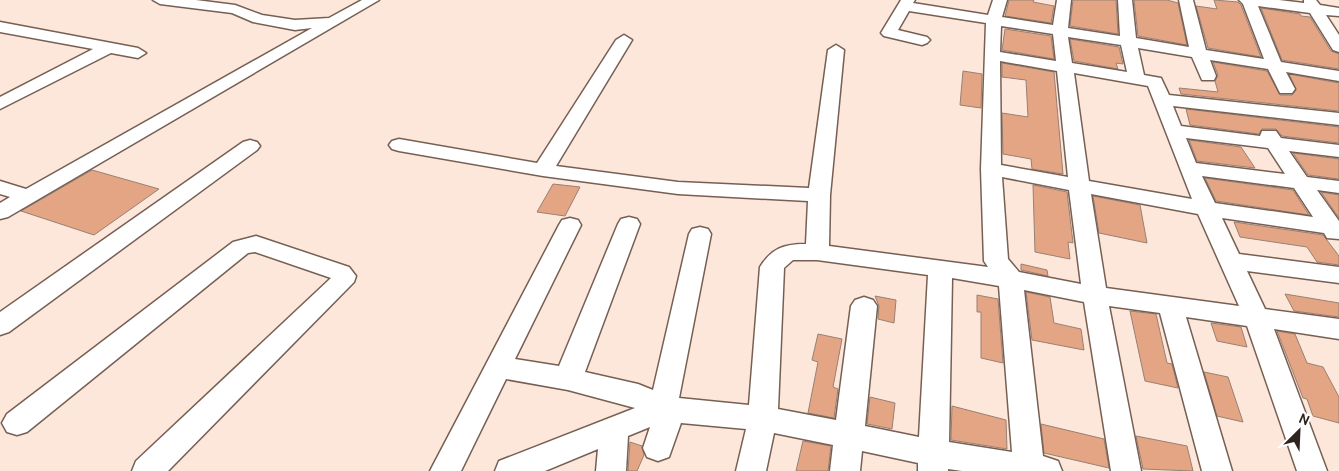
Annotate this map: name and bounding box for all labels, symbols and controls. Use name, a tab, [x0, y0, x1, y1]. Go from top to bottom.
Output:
north arrow	[1274, 406, 1324, 456]
text: N	[1296, 409, 1312, 429]

